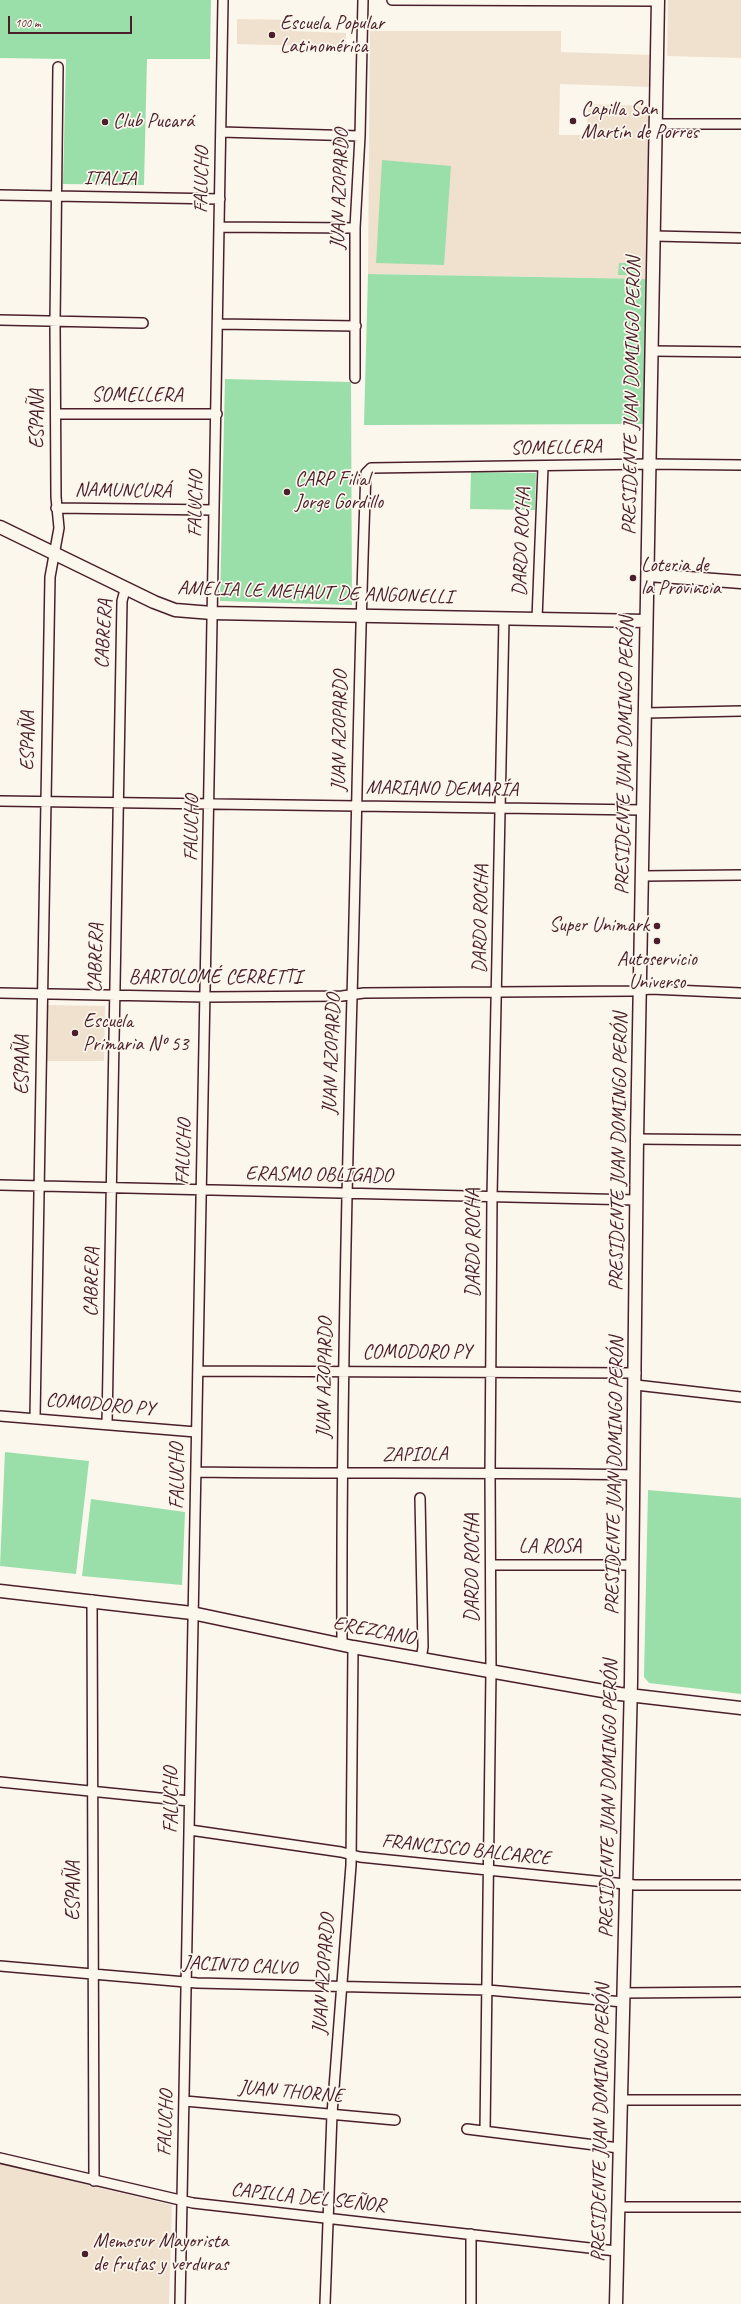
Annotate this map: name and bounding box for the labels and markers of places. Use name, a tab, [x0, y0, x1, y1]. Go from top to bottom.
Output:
place label: Escuela Popular Latinomérica	[280, 12, 384, 59]
marker: Escuela Popular Latinomérica	[267, 30, 277, 40]
place label: Capilla San Martín de Porres	[581, 98, 698, 145]
place label: Club Pucará	[113, 110, 194, 134]
marker: Capilla San Martín de Porres	[568, 116, 578, 126]
marker: Club Pucará	[100, 117, 110, 127]
place label: CARP Filial Jorge Gordillo	[295, 468, 383, 515]
marker: CARP Filial Jorge Gordillo	[282, 487, 292, 497]
place label: Loteria de la Provincia	[641, 554, 720, 601]
marker: Loteria de la Provincia	[628, 573, 638, 583]
place label: Super Unimark	[549, 914, 649, 938]
marker: Super Unimark	[652, 921, 662, 931]
marker: Autoservicio Universo	[652, 936, 662, 946]
place label: Autoservicio Universo	[617, 948, 697, 995]
place label: Escuela Primaria Nº 53	[83, 1010, 189, 1057]
marker: Escuela Primaria Nº 53	[70, 1028, 80, 1038]
place label: Memosur Mayorista de frutas y verduras	[93, 2230, 228, 2277]
marker: Memosur Mayorista de frutas y verduras	[80, 2249, 90, 2259]

